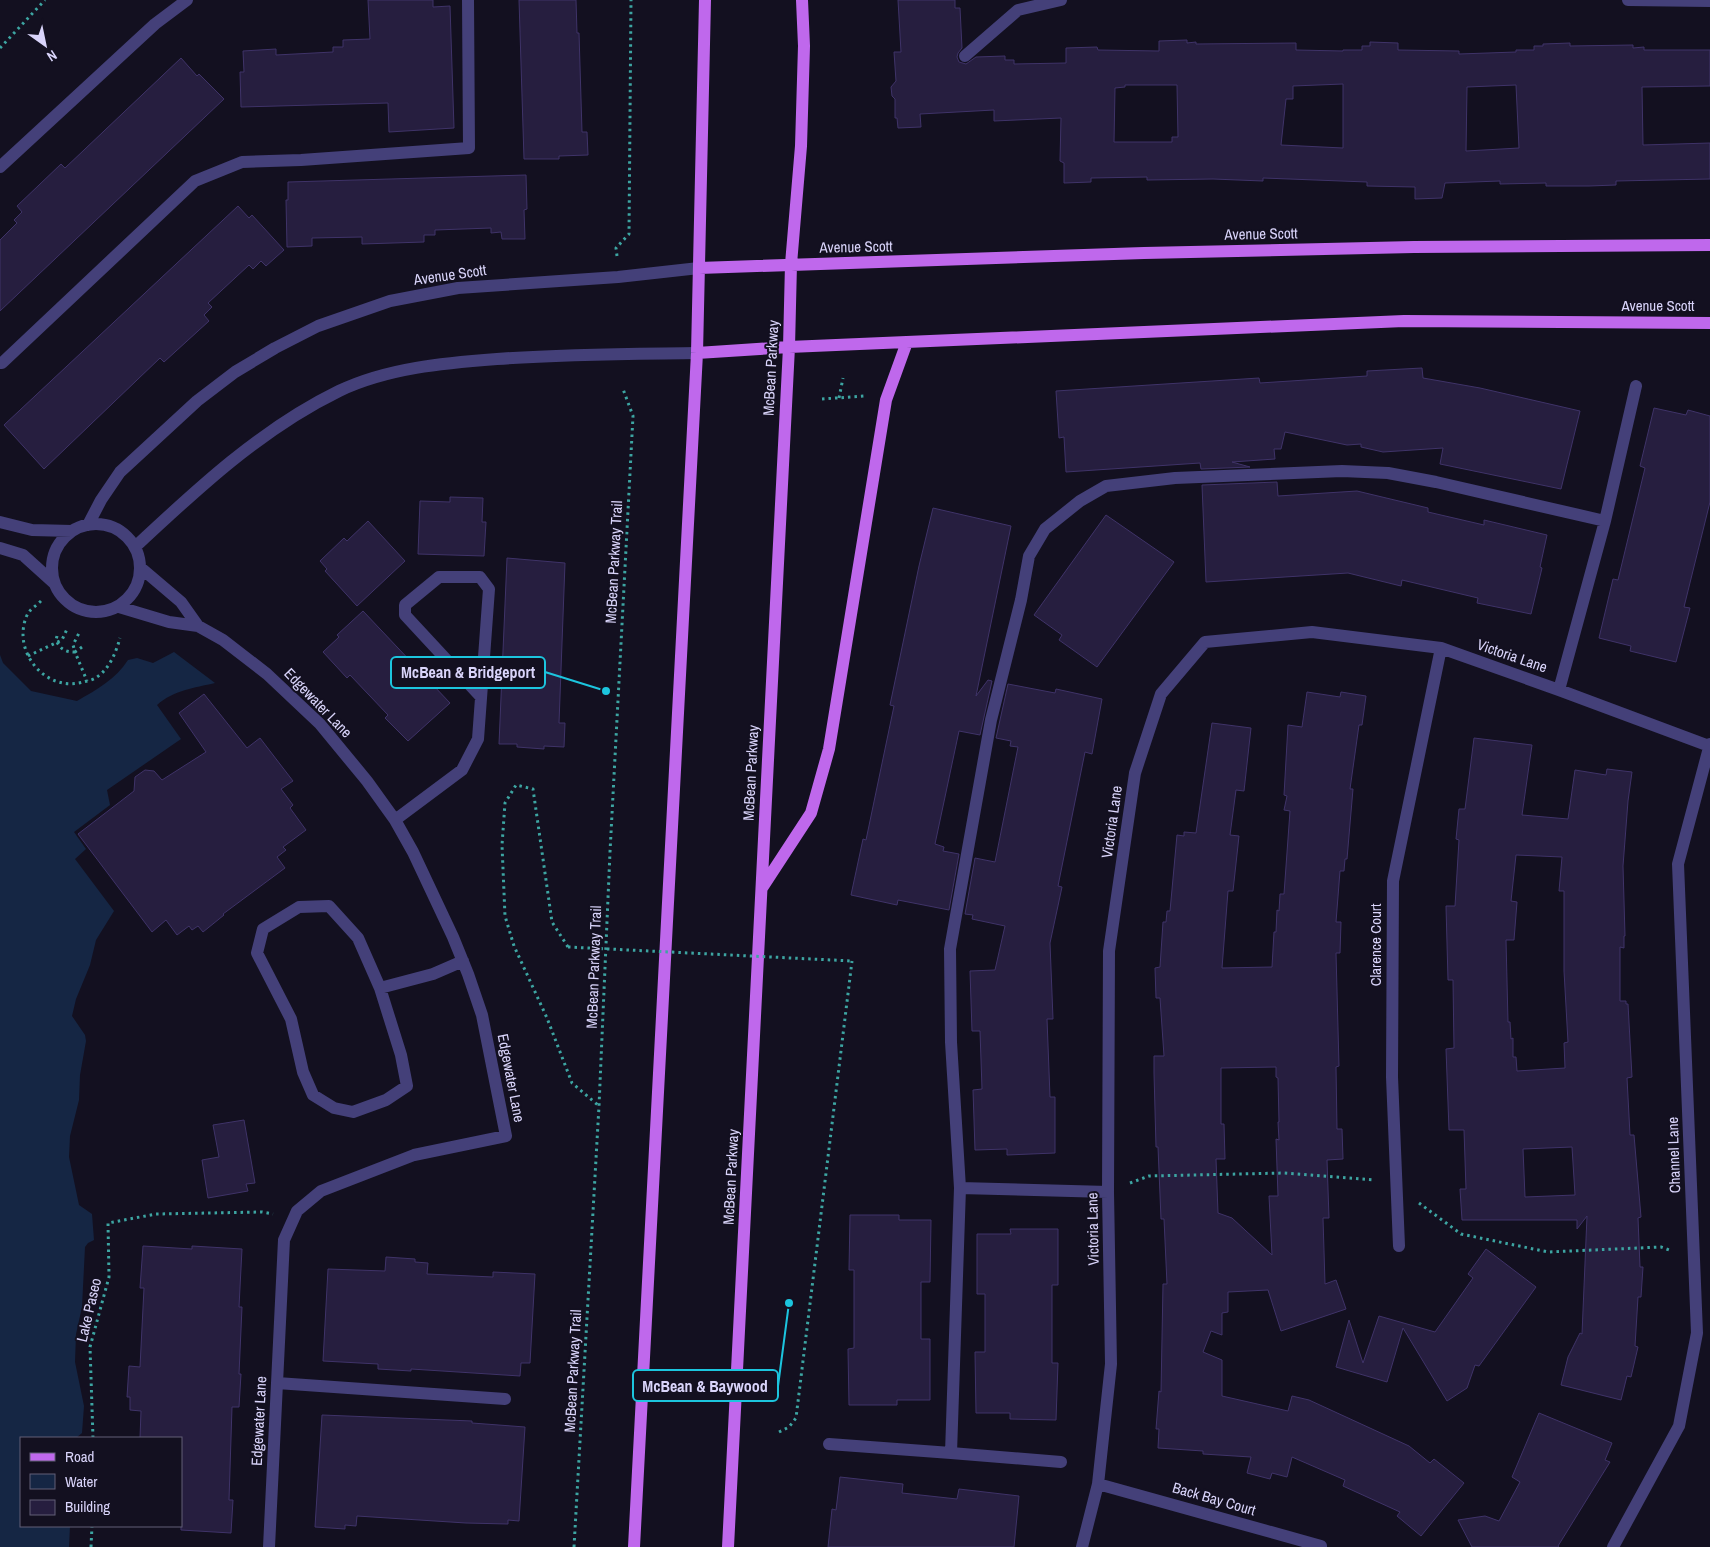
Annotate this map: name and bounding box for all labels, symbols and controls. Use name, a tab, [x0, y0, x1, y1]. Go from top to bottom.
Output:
north arrow	[20, 20, 70, 70]
text: N	[44, 46, 60, 66]
street label: Avenue Scott	[1223, 222, 1298, 245]
street label: Avenue Scott	[818, 235, 893, 258]
street label: Avenue Scott	[411, 259, 488, 290]
street label: Avenue Scott	[1621, 295, 1695, 316]
street label: McBean Parkway	[758, 319, 784, 416]
street label: McBean Parkway Trail	[600, 500, 627, 624]
street label: Victoria Lane	[1474, 634, 1550, 677]
callout: McBean & Bridgeport	[391, 657, 545, 688]
text: McBean & Bridgeport	[401, 661, 536, 683]
street label: Edgewater Lane	[280, 663, 357, 742]
street label: McBean Parkway	[738, 724, 764, 821]
street label: Victoria Lane	[1096, 784, 1127, 860]
street label: Clarence Court	[1365, 903, 1386, 986]
street label: McBean Parkway Trail	[581, 905, 606, 1029]
street label: Edgewater Lane	[493, 1032, 530, 1124]
street label: Channel Lane	[1662, 1116, 1685, 1194]
street label: McBean Parkway	[718, 1128, 744, 1225]
street label: Victoria Lane	[1081, 1192, 1104, 1266]
street label: Lake Paseo	[71, 1276, 106, 1344]
street label: McBean Parkway Trail	[559, 1309, 586, 1433]
callout: McBean & Baywood	[633, 1370, 778, 1401]
text: McBean & Baywood	[642, 1375, 768, 1397]
street label: Edgewater Lane	[246, 1376, 271, 1466]
legend	[20, 1437, 182, 1527]
text: Road	[65, 1446, 94, 1467]
text: Water	[65, 1471, 97, 1492]
street label: Back Bay Court	[1170, 1477, 1259, 1521]
text: Building	[65, 1496, 110, 1517]

